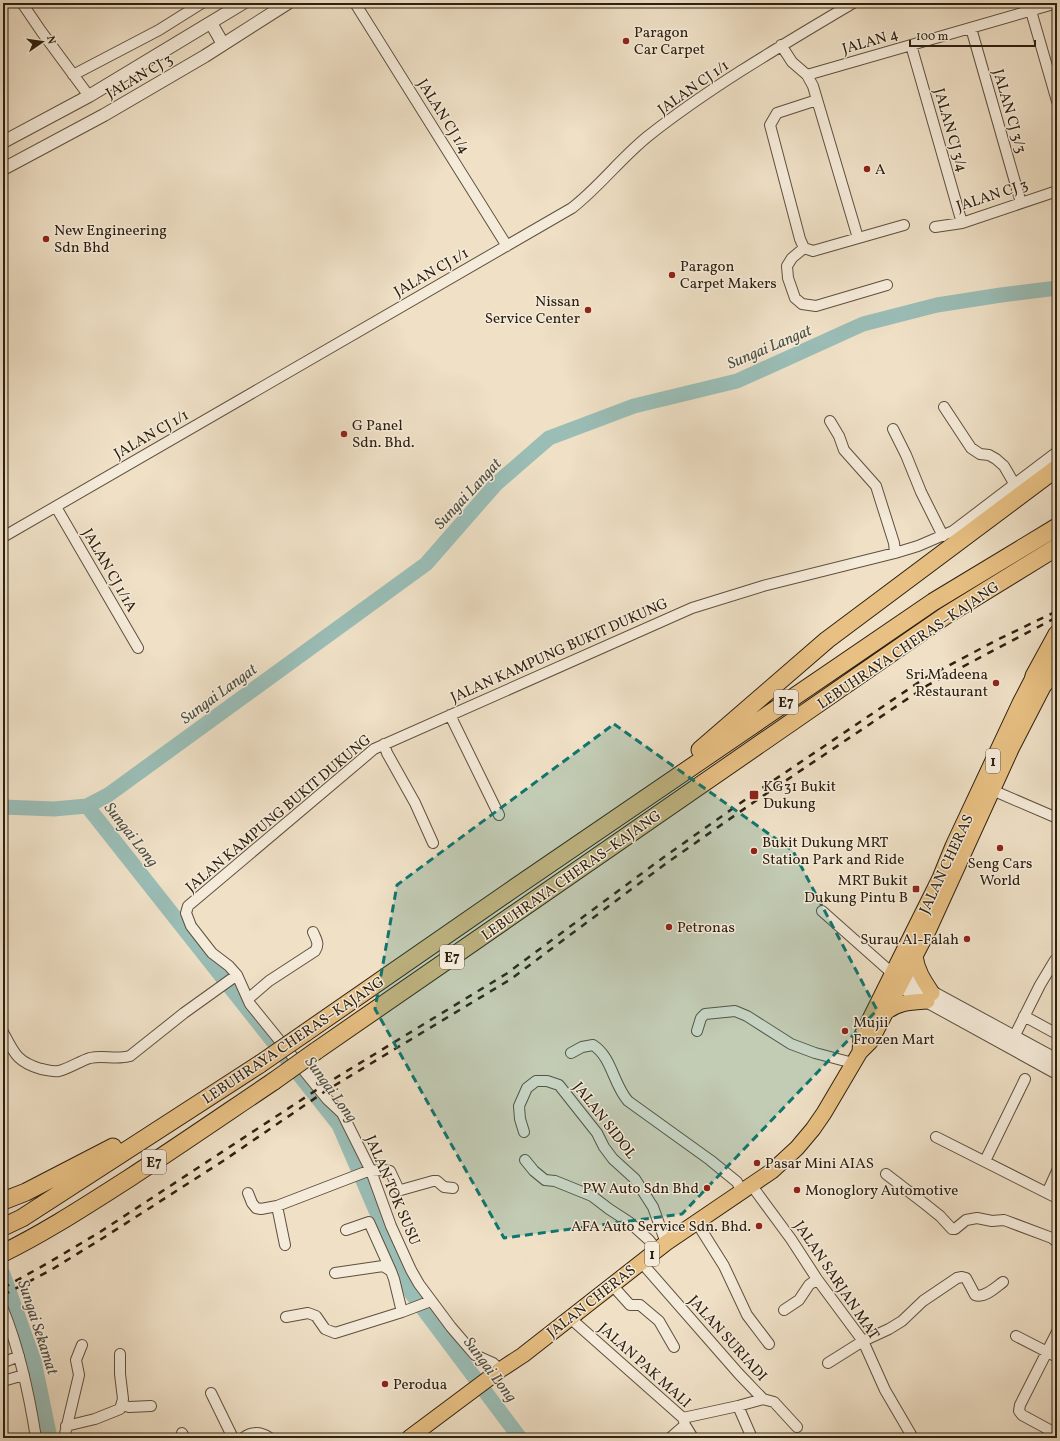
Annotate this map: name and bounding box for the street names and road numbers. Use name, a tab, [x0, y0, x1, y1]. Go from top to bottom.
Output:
street label: JALAN 4	[840, 24, 901, 60]
street label: JALAN CJ 3	[102, 50, 177, 105]
street label: JALAN CJ 1/1	[654, 56, 734, 121]
street label: JALAN CJ 3/3	[987, 67, 1031, 156]
street label: JALAN CJ 1/4	[411, 75, 474, 158]
street label: JALAN CJ 3/4	[928, 86, 972, 175]
street label: JALAN CJ 3	[954, 175, 1031, 218]
street label: JALAN CJ 1/1	[391, 243, 473, 303]
street label: JALAN CJ 1/1	[111, 405, 193, 465]
street label: JALAN CJ 1/1A	[76, 525, 141, 617]
street label: LEBUHRAYA CHERAS–KAJANG	[814, 577, 1004, 715]
street label: JALAN KAMPUNG BUKIT DUKUNG	[447, 594, 672, 709]
road number: E7	[774, 690, 798, 714]
street label: JALAN KAMPUNG BUKIT DUKUNG	[182, 730, 376, 898]
road number: 1	[986, 749, 1000, 773]
street label: LEBUHRAYA CHERAS–KAJANG	[478, 806, 666, 947]
street label: JALAN CHERAS	[915, 811, 980, 918]
road number: E7	[440, 945, 464, 969]
street label: LEBUHRAYA CHERAS–KAJANG	[199, 972, 389, 1110]
street label: JALAN SIDOL	[567, 1078, 641, 1164]
street label: JALAN TOK SUSU	[359, 1132, 424, 1249]
road number: E7	[142, 1150, 166, 1174]
street label: JALAN SARJAN MAT	[788, 1217, 884, 1345]
road number: 1	[645, 1242, 659, 1266]
street label: JALAN CHERAS	[543, 1261, 641, 1344]
street label: JALAN SURIADI	[682, 1291, 771, 1387]
street label: JALAN PAK MALI	[593, 1319, 695, 1414]

